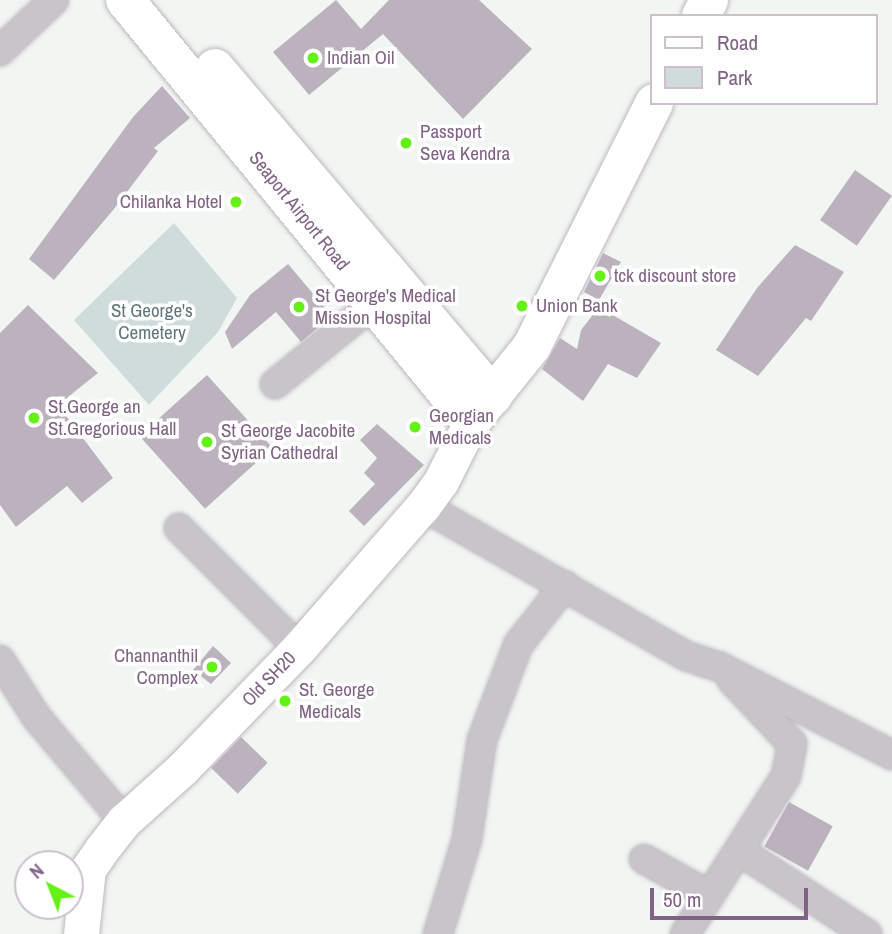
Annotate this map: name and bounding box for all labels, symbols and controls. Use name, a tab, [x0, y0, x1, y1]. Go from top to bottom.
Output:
legend	[650, 14, 878, 105]
text: Road	[717, 28, 758, 57]
place label: Indian Oil	[327, 47, 395, 69]
marker: Indian Oil	[305, 50, 321, 66]
text: Park	[717, 63, 752, 92]
place label: Passport Seva Kendra	[420, 121, 510, 165]
marker: Passport Seva Kendra	[398, 135, 414, 151]
street label: Seaport Airport Road	[244, 147, 354, 275]
place label: Chilanka Hotel	[120, 191, 222, 213]
marker: Chilanka Hotel	[228, 194, 244, 210]
place label: tck discount store	[614, 265, 736, 287]
marker: tck discount store	[592, 268, 608, 284]
place label: St George's Medical Mission Hospital	[315, 285, 456, 329]
place label: Union Bank	[536, 295, 617, 317]
marker: St George's Medical Mission Hospital	[289, 297, 309, 317]
marker: Union Bank	[514, 298, 530, 314]
park label: St George's Cemetery	[111, 300, 193, 344]
place label: St.George an St.Gregorious Hall	[48, 396, 176, 440]
place label: Georgian Medicals	[429, 405, 494, 449]
marker: St.George an St.Gregorious Hall	[26, 410, 42, 426]
marker: Georgian Medicals	[407, 419, 423, 435]
place label: St George Jacobite Syrian Cathedral	[221, 420, 355, 464]
marker: St George Jacobite Syrian Cathedral	[199, 434, 215, 450]
place label: Channanthil Complex	[114, 645, 198, 689]
street label: Old SH20	[237, 647, 301, 711]
marker: Channanthil Complex	[204, 659, 220, 675]
place label: St. George Medicals	[299, 679, 374, 723]
marker: St. George Medicals	[277, 693, 293, 709]
north arrow	[14, 850, 84, 920]
text: N	[23, 857, 49, 884]
scale bar	[654, 874, 812, 918]
text: 50 m	[663, 885, 701, 914]

